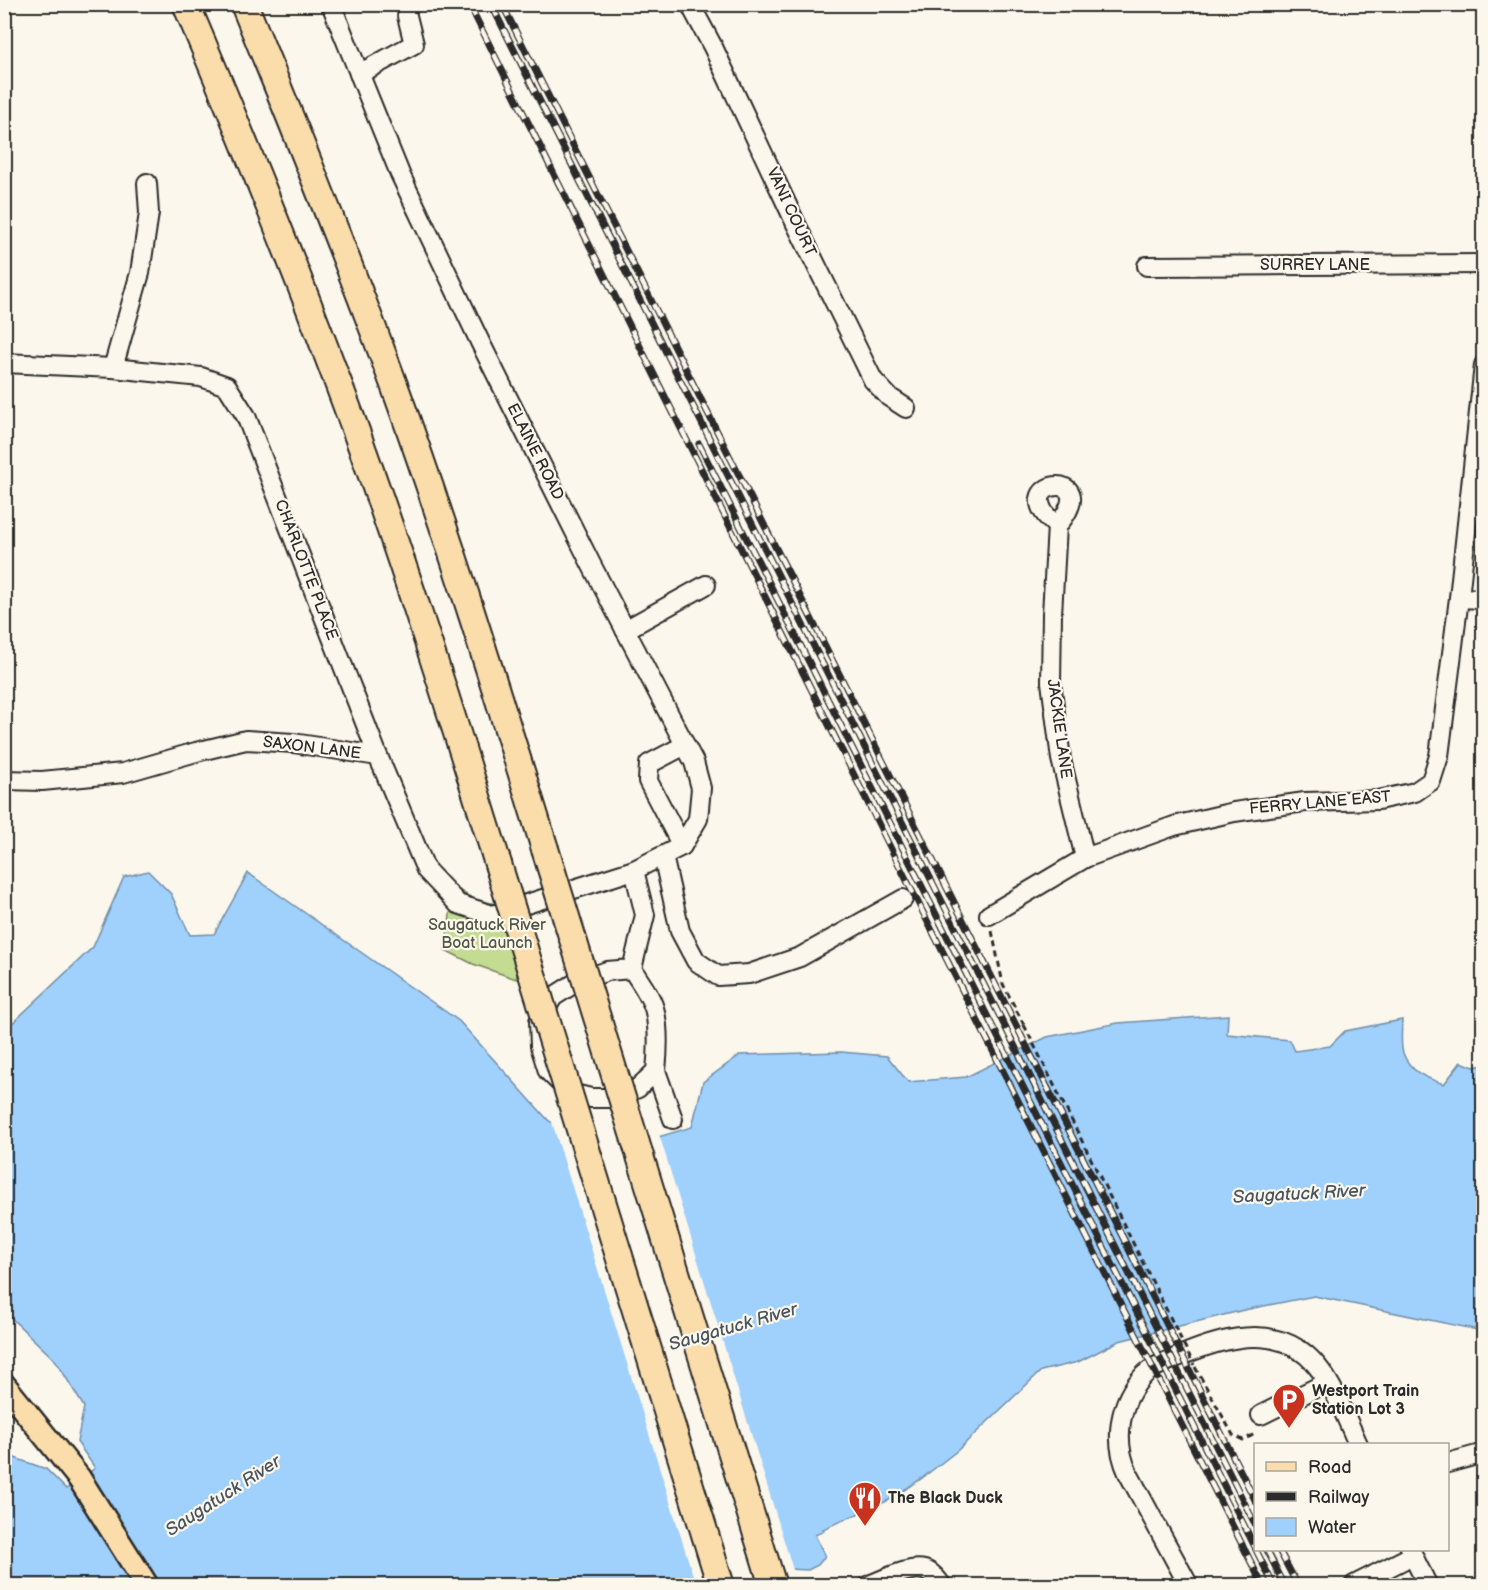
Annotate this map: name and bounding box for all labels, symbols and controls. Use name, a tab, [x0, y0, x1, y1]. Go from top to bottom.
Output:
street label: VANI COURT	[762, 165, 820, 260]
street label: SURREY LANE	[1260, 256, 1370, 275]
street label: ELAINE ROAD	[502, 401, 568, 503]
street label: CHARLOTTE PLACE	[270, 497, 342, 643]
street label: JACKIE LANE	[1043, 678, 1075, 780]
street label: SAXON LANE	[262, 733, 362, 763]
street label: FERRY LANE EAST	[1249, 787, 1392, 819]
park label: Saugatuck River Boat Launch	[428, 916, 546, 953]
water label: Saugatuck River	[1232, 1180, 1367, 1208]
water label: Saugatuck River	[666, 1298, 801, 1355]
parking icon: Westport Train Station Lot 3	[1271, 1382, 1307, 1429]
place label: Westport Train Station Lot 3	[1312, 1382, 1419, 1419]
legend	[1254, 1443, 1449, 1551]
water label: Saugatuck River	[162, 1450, 286, 1541]
text: Road	[1308, 1457, 1352, 1478]
restaurant icon: The Black Duck	[847, 1480, 883, 1527]
text: Railway	[1308, 1487, 1370, 1508]
place label: The Black Duck	[888, 1489, 1003, 1508]
text: Water	[1308, 1517, 1356, 1538]

